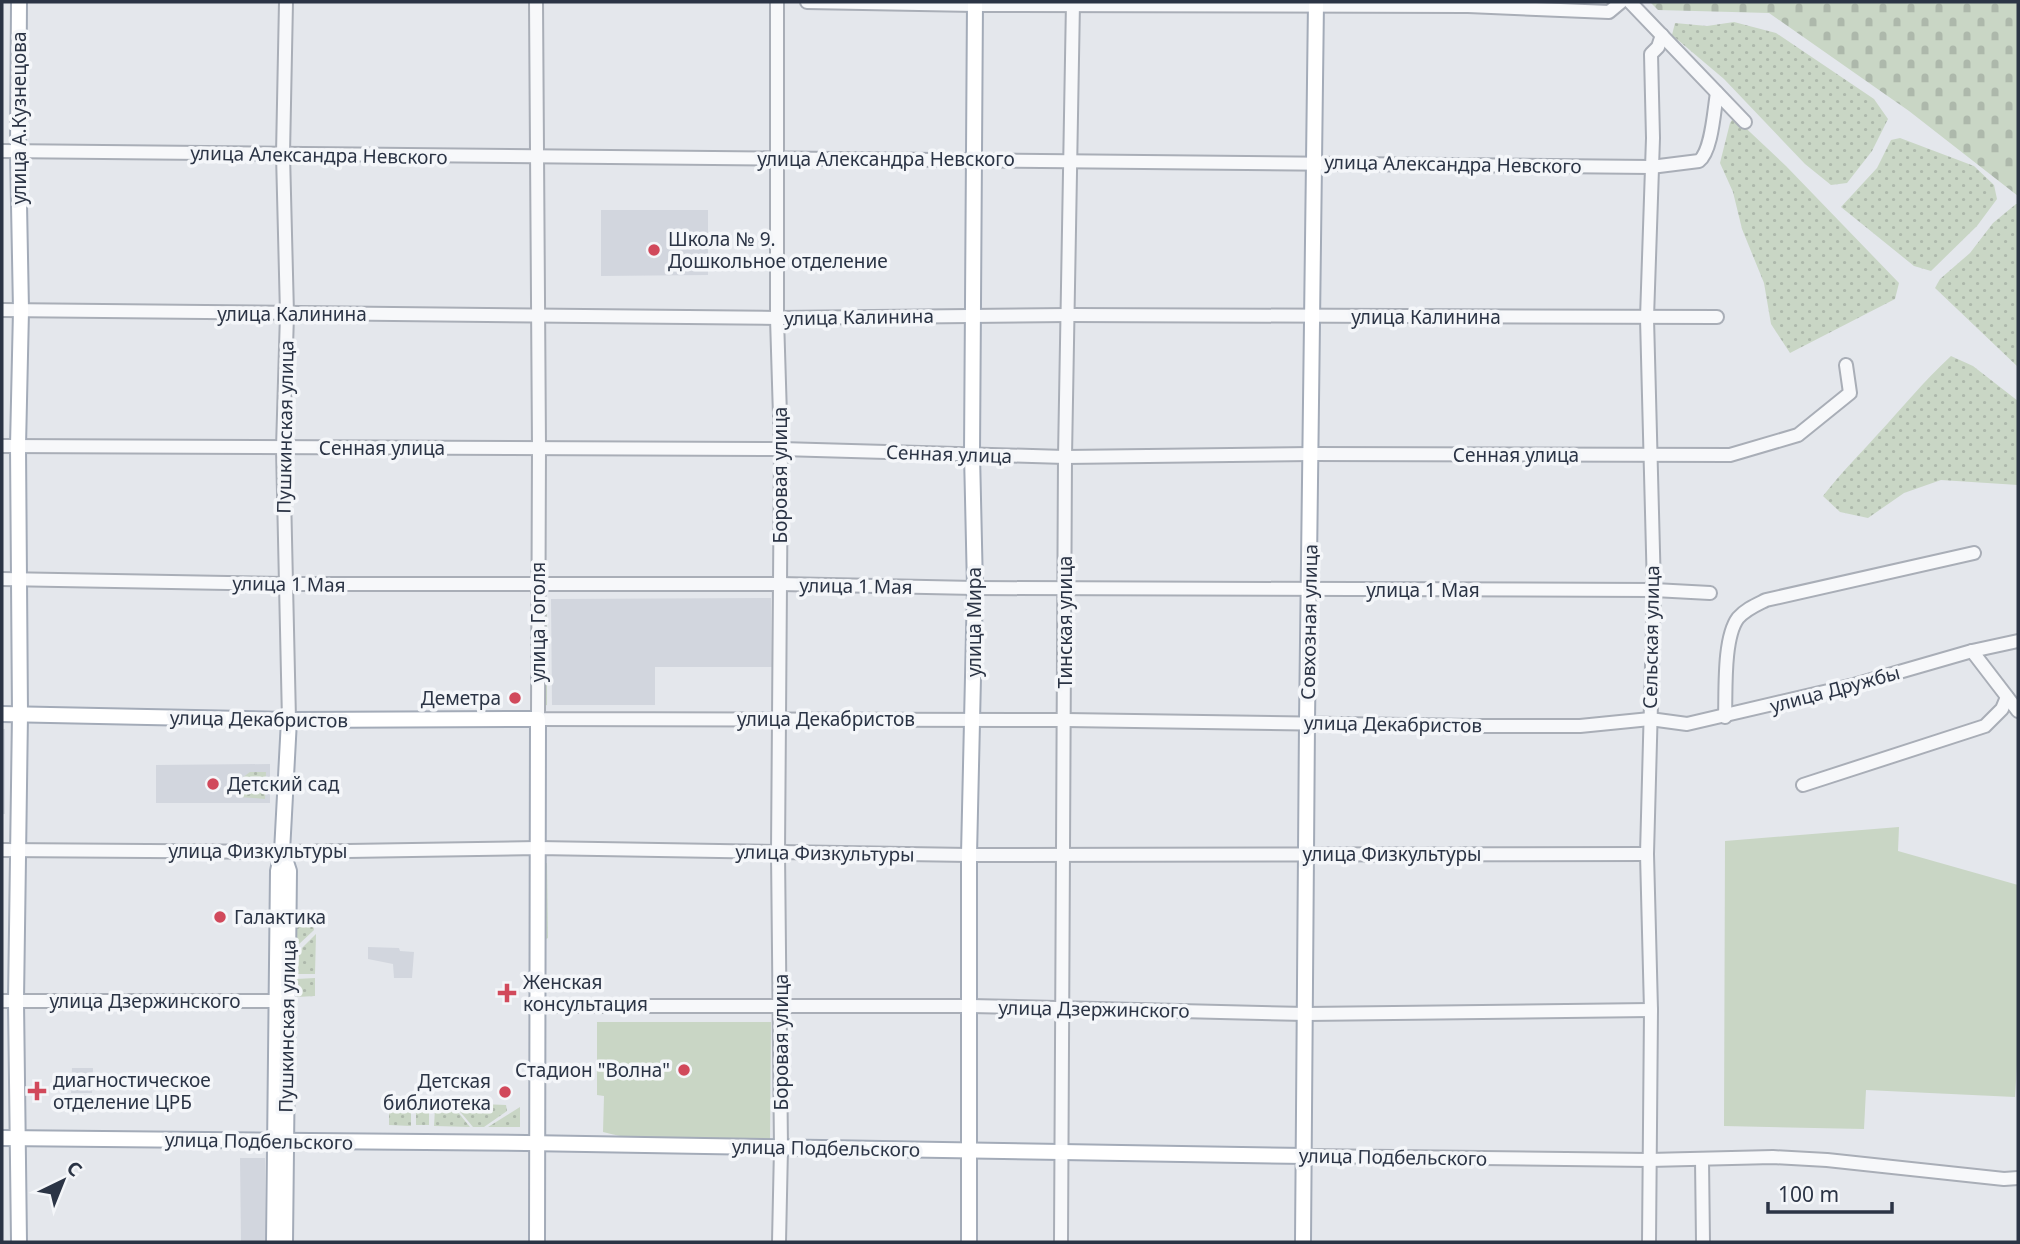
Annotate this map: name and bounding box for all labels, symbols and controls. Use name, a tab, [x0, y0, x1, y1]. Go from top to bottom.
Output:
street label: улица А.Кузнецова	[6, 32, 32, 204]
street label: улица Александра Невского	[190, 140, 448, 170]
street label: улица Александра Невского	[757, 146, 1015, 172]
street label: улица Александра Невского	[1324, 149, 1582, 179]
place label: Школа № 9. Дошкольное отделение	[668, 226, 888, 274]
marker: Школа № 9. Дошкольное отделение	[646, 242, 662, 258]
street label: улица Калинина	[217, 301, 367, 327]
street label: улица Калинина	[784, 303, 934, 331]
street label: улица Калинина	[1351, 304, 1501, 330]
street label: Пушкинская улица	[270, 340, 300, 514]
street label: Боровая улица	[767, 407, 793, 543]
street label: Сенная улица	[319, 435, 445, 461]
street label: Сенная улица	[885, 439, 1013, 469]
street label: Сенная улица	[1453, 442, 1579, 468]
street label: Совхозная улица	[1295, 544, 1323, 700]
street label: Тинская улица	[1052, 556, 1078, 688]
street label: улица Гоголя	[525, 562, 551, 682]
street label: Сельская улица	[1637, 565, 1665, 709]
street label: улица Мира	[961, 567, 987, 677]
street label: улица 1 Мая	[232, 570, 346, 598]
street label: улица 1 Мая	[799, 572, 913, 600]
street label: улица 1 Мая	[1366, 577, 1480, 603]
street label: улица Дружбы	[1767, 659, 1903, 719]
place label: Деметра	[421, 685, 501, 711]
marker: Деметра	[507, 690, 523, 706]
street label: улица Декабристов	[170, 704, 348, 734]
street label: улица Декабристов	[737, 706, 915, 732]
street label: улица Декабристов	[1304, 709, 1482, 739]
place label: Детский сад	[227, 771, 340, 797]
marker: Детский сад	[205, 776, 221, 792]
street label: улица Физкультуры	[168, 838, 348, 864]
street label: улица Физкультуры	[735, 838, 915, 868]
street label: улица Физкультуры	[1302, 841, 1482, 867]
place label: Галактика	[234, 904, 326, 930]
marker: Галактика	[212, 909, 228, 925]
street label: Пушкинская улица	[272, 939, 302, 1113]
place label: Женская консультация	[523, 969, 648, 1017]
street label: Боровая улица	[768, 974, 794, 1110]
marker: Женская консультация	[497, 983, 517, 1003]
street label: улица Дзержинского	[49, 988, 241, 1014]
street label: улица Дзержинского	[998, 994, 1190, 1024]
place label: Стадион "Волна"	[515, 1057, 670, 1083]
marker: Стадион "Волна"	[676, 1062, 692, 1078]
place label: диагностическое отделение ЦРБ	[53, 1067, 211, 1115]
place label: Детская библиотека	[383, 1068, 491, 1116]
marker: диагностическое отделение ЦРБ	[27, 1081, 47, 1101]
marker: Детская библиотека	[497, 1084, 513, 1100]
street label: улица Подбельского	[165, 1126, 353, 1156]
street label: улица Подбельского	[732, 1133, 920, 1163]
street label: улица Подбельского	[1299, 1142, 1487, 1172]
north arrow	[28, 1146, 98, 1216]
text: С	[61, 1155, 88, 1182]
scale bar	[1768, 1170, 1892, 1214]
text: 100 m	[1778, 1180, 1839, 1208]

